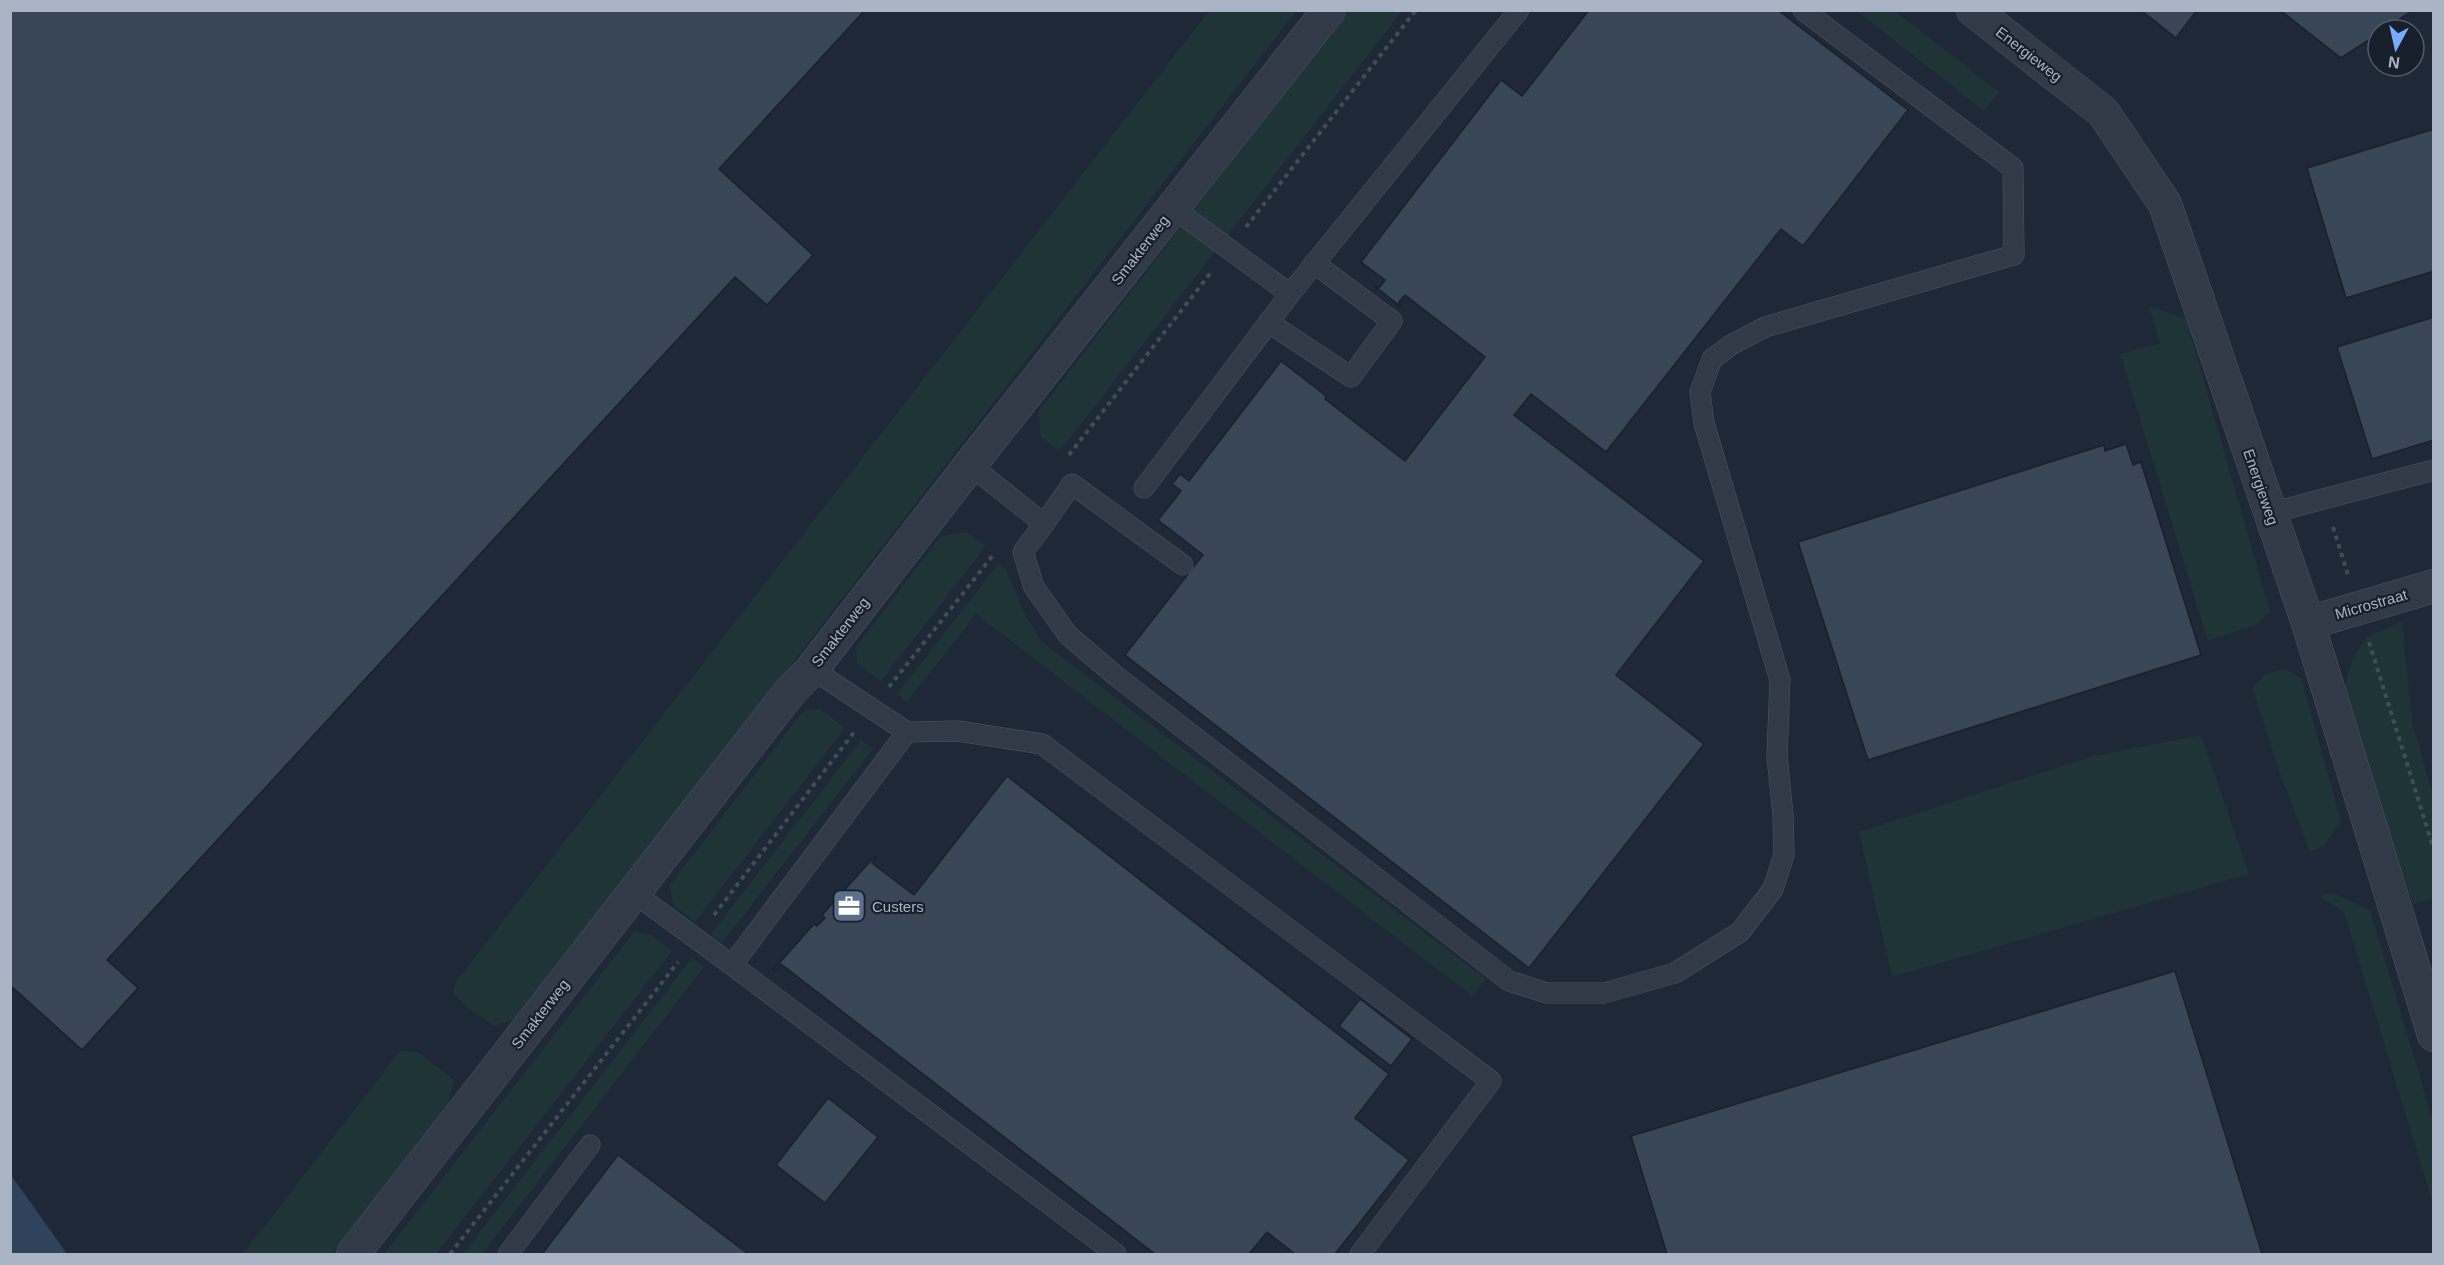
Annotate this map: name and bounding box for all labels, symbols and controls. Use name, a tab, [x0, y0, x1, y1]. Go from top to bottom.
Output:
north arrow	[2366, 18, 2426, 78]
street label: Energieweg	[1993, 23, 2065, 85]
text: N	[2387, 53, 2401, 72]
street label: Smakterweg	[1108, 212, 1172, 288]
street label: Energieweg	[2240, 447, 2282, 527]
street label: Microstraat	[2333, 585, 2410, 622]
street label: Smakterweg	[808, 594, 872, 670]
office icon: Custers	[831, 888, 867, 924]
place label: Custers	[872, 898, 924, 915]
street label: Smakterweg	[508, 976, 572, 1052]

